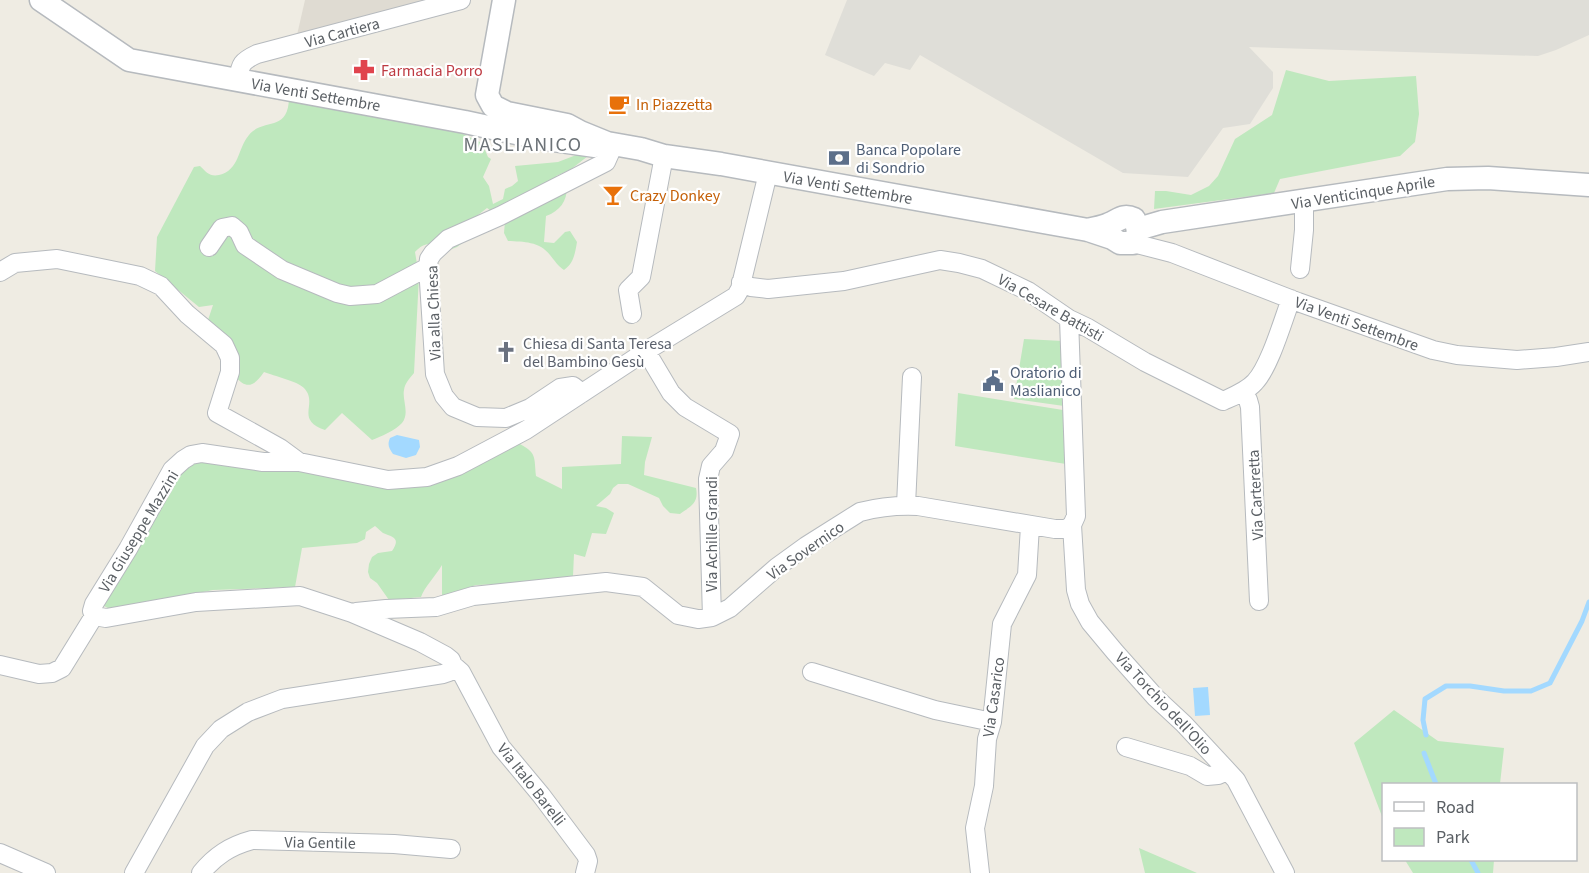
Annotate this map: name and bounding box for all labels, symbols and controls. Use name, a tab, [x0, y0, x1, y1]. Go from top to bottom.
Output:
street label: Via Cartiera	[302, 12, 382, 54]
pharmacy icon: Farmacia Porro	[352, 58, 376, 82]
place label: Farmacia Porro	[381, 60, 483, 82]
street label: Via Venti Settembre	[250, 73, 382, 117]
cafe icon: In Piazzetta	[607, 92, 631, 116]
place label: In Piazzetta	[636, 94, 713, 116]
district label: MASLIANICO	[463, 131, 583, 159]
place label: Banca Popolare di Sondrio	[856, 139, 961, 179]
bank icon: Banca Popolare di Sondrio	[827, 146, 851, 170]
street label: Via Venti Settembre	[782, 166, 914, 210]
street label: Via Venticinque Aprile	[1290, 171, 1437, 215]
bar icon: Crazy Donkey	[601, 183, 625, 207]
place label: Crazy Donkey	[630, 185, 721, 207]
street label: Via alla Chiesa	[421, 265, 447, 361]
street label: Via Cesare Battisti	[993, 269, 1108, 347]
street label: Via Venti Settembre	[1292, 291, 1422, 357]
place label: Chiesa di Santa Teresa del Bambino Gesù	[523, 333, 672, 373]
church icon: Chiesa di Santa Teresa del Bambino Gesù	[494, 340, 518, 364]
place label: Oratorio di Maslianico	[1010, 362, 1082, 402]
public building icon: Oratorio di Maslianico	[981, 369, 1005, 393]
street label: Via Carteretta	[1243, 449, 1269, 541]
street label: Via Giuseppe Mazzini	[94, 466, 184, 597]
street label: Via Achille Grandi	[701, 476, 723, 592]
street label: Via Sovernico	[762, 516, 849, 586]
street label: Via Torchio dell'Olio	[1110, 648, 1217, 760]
street label: Via Casarico	[977, 656, 1010, 739]
street label: Via Italo Barelli	[492, 739, 571, 831]
legend	[1382, 783, 1577, 861]
text: Road	[1436, 795, 1475, 820]
text: Park	[1436, 825, 1470, 850]
street label: Via Gentile	[284, 831, 356, 855]

